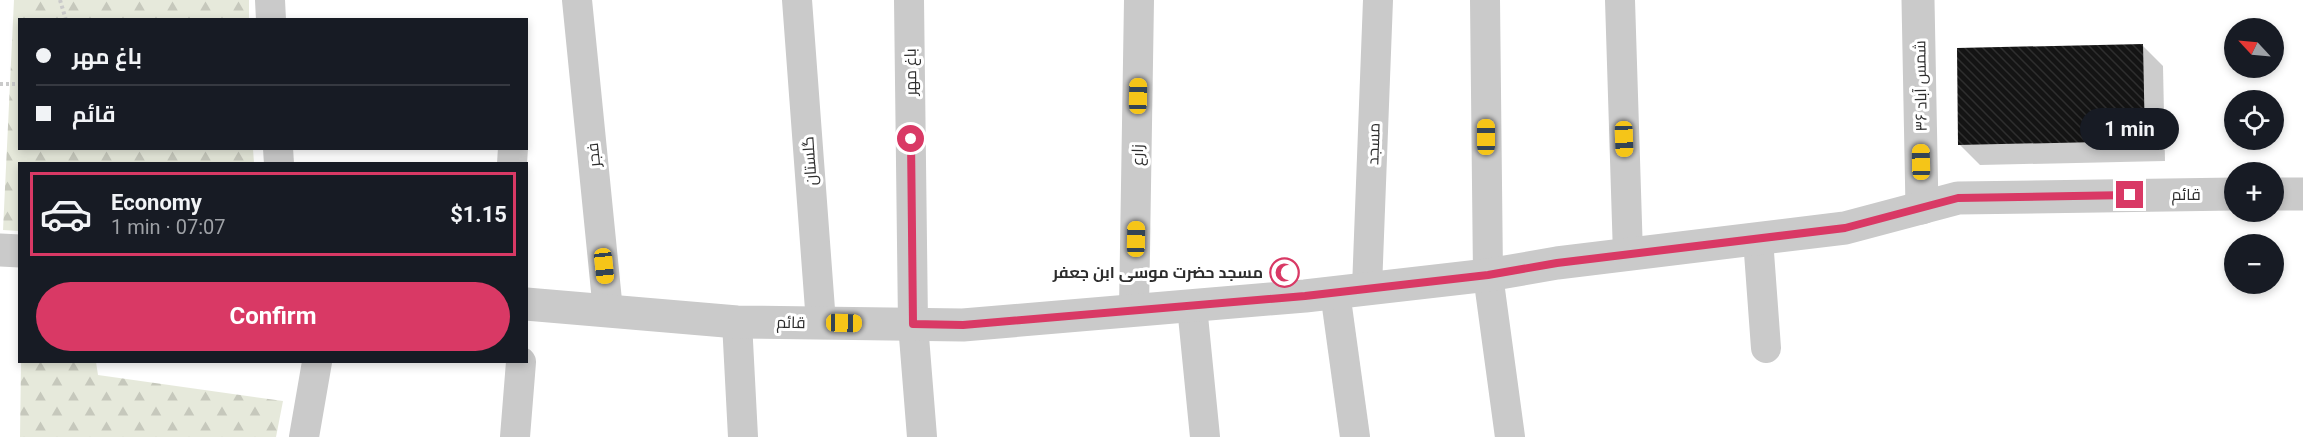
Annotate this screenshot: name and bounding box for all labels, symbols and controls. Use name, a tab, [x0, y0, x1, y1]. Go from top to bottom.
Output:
north arrow	[2224, 18, 2284, 78]
map controls	[2224, 18, 2284, 294]
street label: شمس آباد ۳۶	[1910, 40, 1932, 132]
text: باغ مهر	[72, 44, 142, 69]
street label: باغ مهر	[901, 48, 922, 97]
car	[1129, 78, 1147, 114]
button: locate	[2224, 90, 2284, 150]
text: قائم	[72, 102, 116, 127]
callout: 1 min	[2080, 108, 2180, 150]
text: 1 min	[2104, 117, 2155, 141]
car	[1477, 119, 1495, 155]
car	[1614, 121, 1634, 157]
street label: مسجد	[1363, 123, 1384, 165]
route start	[897, 125, 924, 152]
street label: گلستان	[798, 136, 822, 186]
street label: فجر	[583, 142, 604, 169]
street label: زارع	[1128, 144, 1149, 166]
car	[1912, 144, 1930, 180]
button: +	[2224, 162, 2284, 222]
route end	[2116, 181, 2143, 208]
street label: قائم	[2171, 185, 2201, 206]
icon: car	[39, 187, 93, 241]
text: Economy	[111, 190, 202, 215]
text: $1.15	[450, 202, 507, 227]
text: 1 min · 07:07	[111, 215, 226, 239]
car	[1127, 221, 1145, 257]
button: −	[2224, 234, 2284, 294]
car	[593, 247, 615, 285]
mosque icon: مسجد حضرت موسی ابن جعفر	[1268, 256, 1300, 288]
place label: مسجد حضرت موسی ابن جعفر	[1052, 263, 1263, 282]
button: Confirm	[36, 282, 510, 351]
street label: قائم	[776, 313, 806, 334]
car	[826, 314, 862, 332]

